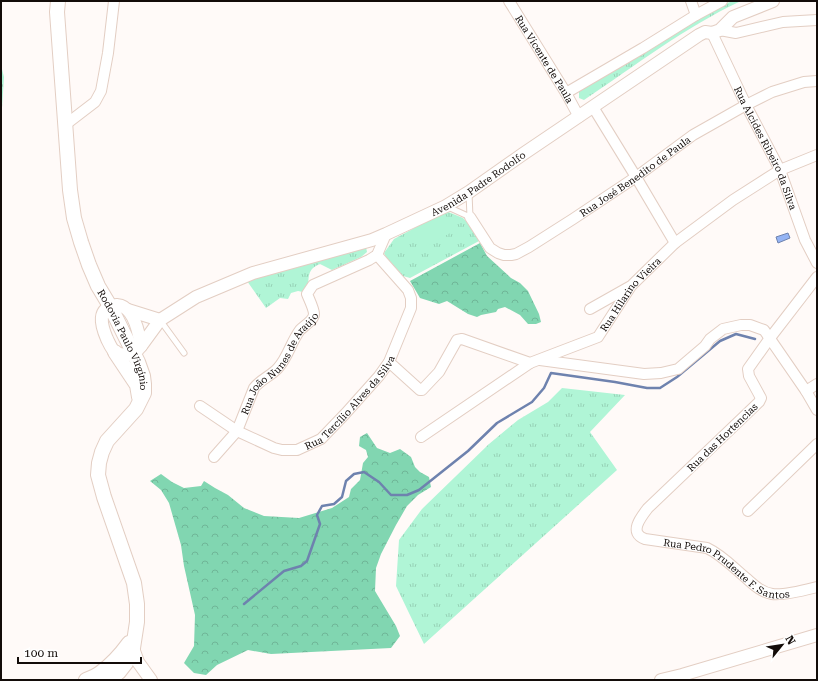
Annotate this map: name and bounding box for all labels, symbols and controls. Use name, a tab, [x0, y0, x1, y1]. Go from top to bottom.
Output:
street label: Rua Vicente de Paula	[513, 13, 576, 105]
street label: Rua Alcides Ribeiro da Silva	[732, 85, 799, 212]
street label: Rua José Benedito de Paula	[578, 134, 693, 219]
street label: Avenida Padre Rodolfo	[429, 149, 528, 218]
street label: Rua Hilarino Vieira	[598, 255, 663, 334]
street label: Rodovia Paulo Virgínio	[95, 287, 149, 390]
street label: Rua João Nunes de Araújo	[239, 311, 320, 416]
street label: Rua Tercílio Alves da Silva	[303, 354, 397, 452]
street label: Rua das Hortencias	[685, 401, 760, 474]
street label: Rua Pedro Prudente F. Santos	[663, 537, 790, 601]
north arrow	[762, 625, 802, 665]
text: N	[782, 633, 798, 648]
scale bar	[18, 639, 141, 665]
text: 100 m	[24, 646, 58, 660]

